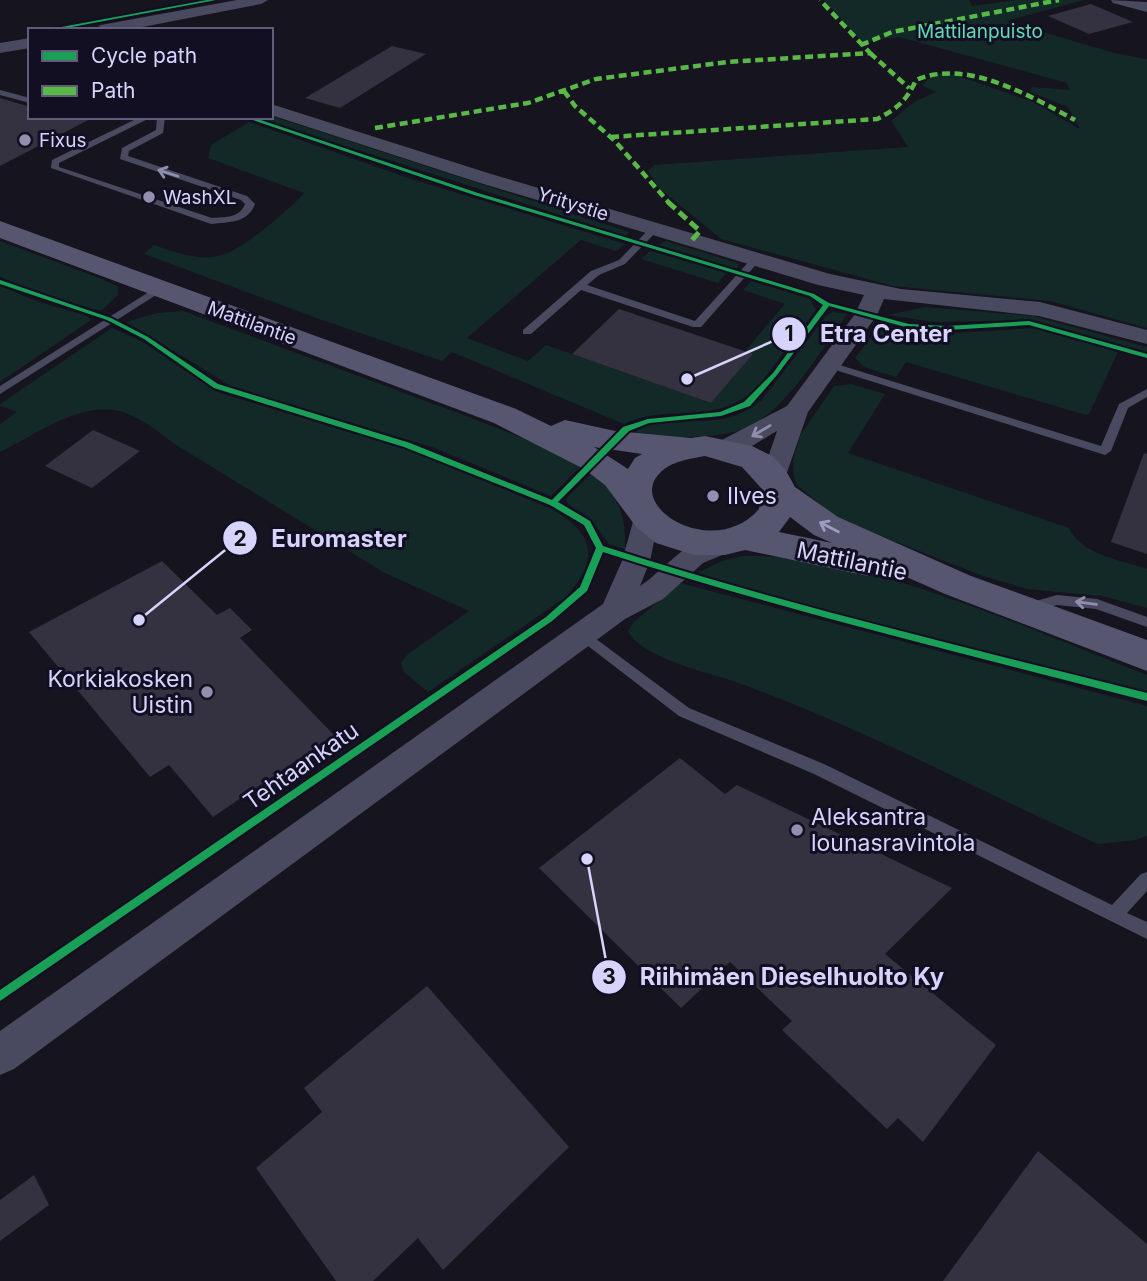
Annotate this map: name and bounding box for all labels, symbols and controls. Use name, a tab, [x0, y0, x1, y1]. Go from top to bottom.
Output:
park label: Mattilanpuisto	[917, 20, 1043, 43]
legend	[28, 28, 273, 119]
text: Cycle path	[91, 43, 197, 68]
text: Path	[91, 78, 136, 103]
place label: Fixus	[39, 129, 86, 152]
marker: Fixus	[17, 132, 33, 148]
one-way arrow	[158, 166, 180, 178]
street label: Yritystie	[535, 182, 611, 226]
place label: WashXL	[163, 186, 236, 209]
marker: WashXL	[141, 189, 157, 205]
street label: Mattilantie	[204, 296, 300, 350]
callout: Etra Center	[771, 311, 966, 356]
text: Etra Center	[820, 319, 952, 348]
text: 1	[784, 321, 794, 346]
one-way arrow	[751, 424, 771, 438]
place label: Ilves	[727, 482, 777, 510]
marker: Ilves	[705, 488, 721, 504]
callout: Euromaster	[222, 516, 420, 561]
one-way arrow	[819, 519, 840, 533]
text: Euromaster	[271, 524, 407, 553]
text: 2	[233, 526, 247, 551]
street label: Mattilantie	[794, 536, 910, 586]
one-way arrow	[1076, 597, 1098, 610]
place label: Korkiakosken Uistin	[47, 665, 193, 719]
marker: Korkiakosken Uistin	[199, 684, 215, 700]
street label: Tehtaankatu	[238, 716, 364, 816]
place label: Aleksantra lounasravintola	[811, 803, 976, 857]
marker: Aleksantra lounasravintola	[789, 822, 805, 838]
callout: Riihimäen Dieselhuolto Ky	[591, 954, 959, 999]
text: Riihimäen Dieselhuolto Ky	[640, 962, 945, 991]
text: 3	[602, 964, 616, 989]

